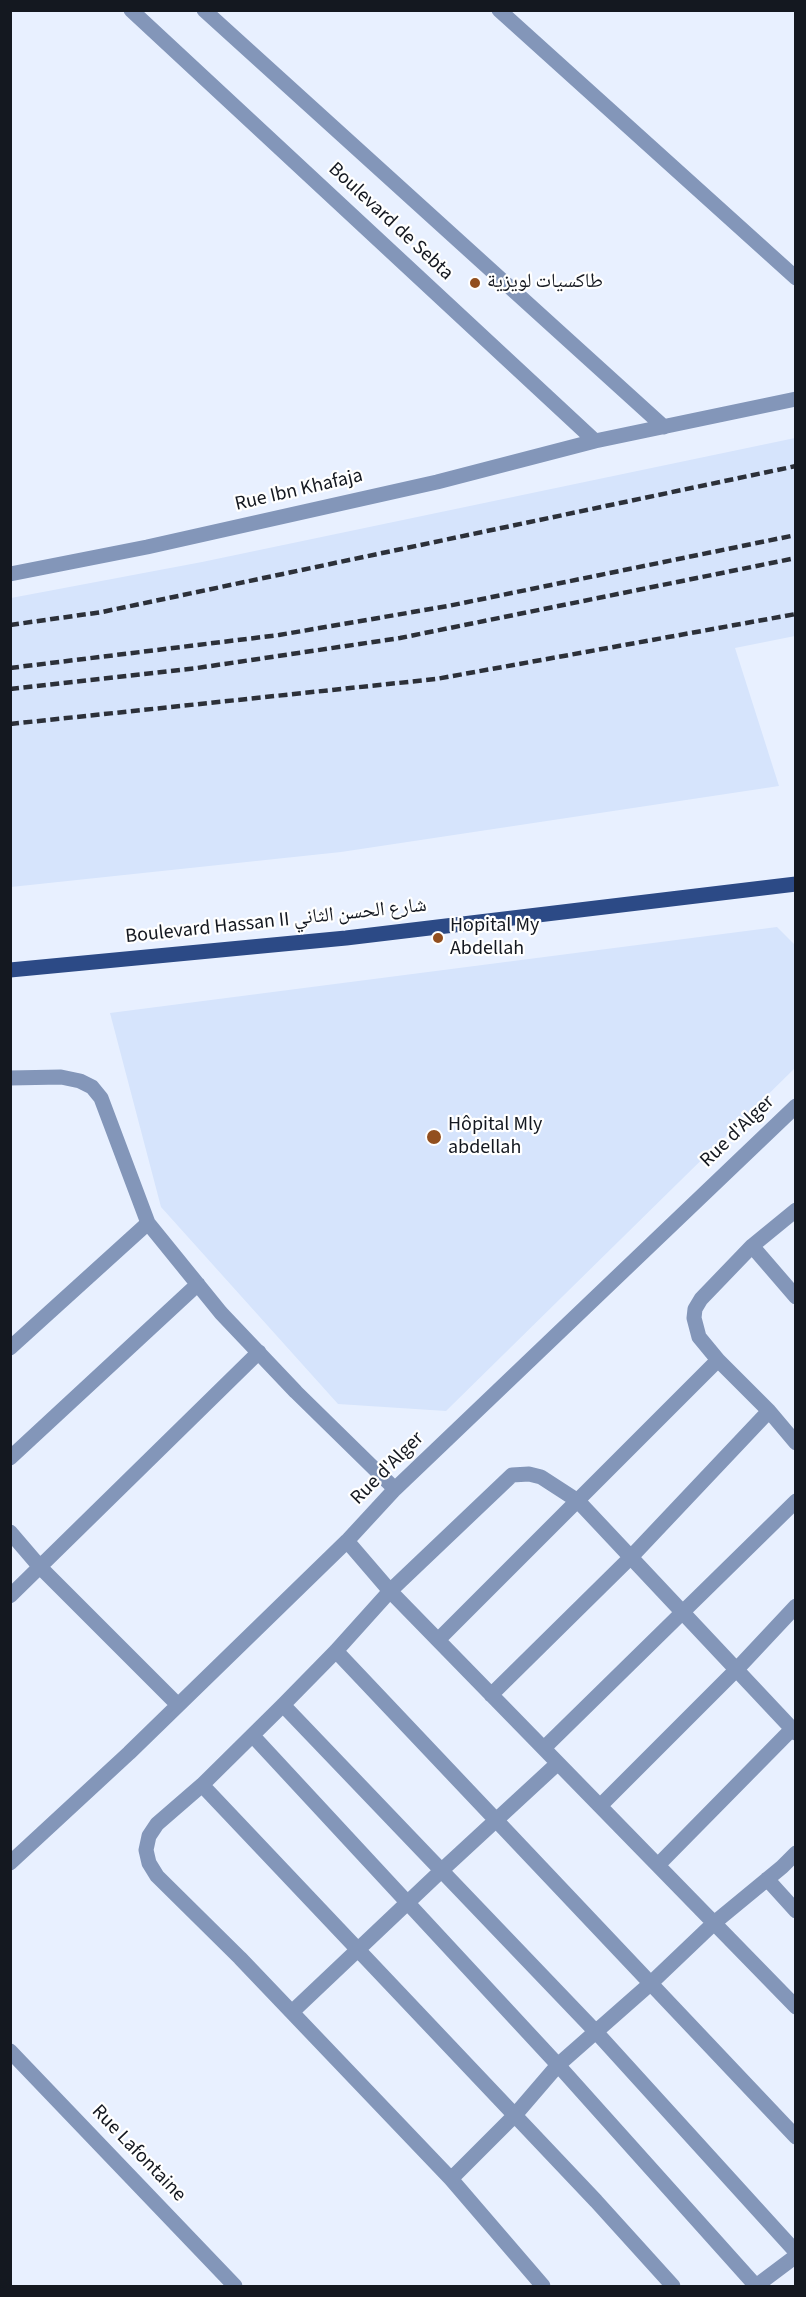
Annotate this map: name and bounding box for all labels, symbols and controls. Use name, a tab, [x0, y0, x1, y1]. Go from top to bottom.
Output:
street label: Boulevard de Sebta	[322, 158, 458, 286]
place label: طاكسيات لويزية	[487, 271, 603, 295]
marker: طاكسيات لويزية	[468, 276, 482, 290]
street label: Rue Ibn Khafaja	[233, 465, 365, 517]
street label: Boulevard Hassan II شارع الحسن الثاني	[124, 894, 428, 950]
place label: Hopital My Abdellah	[450, 915, 539, 962]
marker: Hopital My Abdellah	[431, 931, 445, 945]
street label: Rue d'Alger	[696, 1091, 780, 1173]
place label: Hôpital Mly abdellah	[448, 1114, 542, 1161]
marker: Hôpital Mly abdellah	[425, 1128, 443, 1146]
street label: Rue d'Alger	[346, 1427, 430, 1511]
street label: Rue Lafontaine	[86, 2100, 190, 2208]

